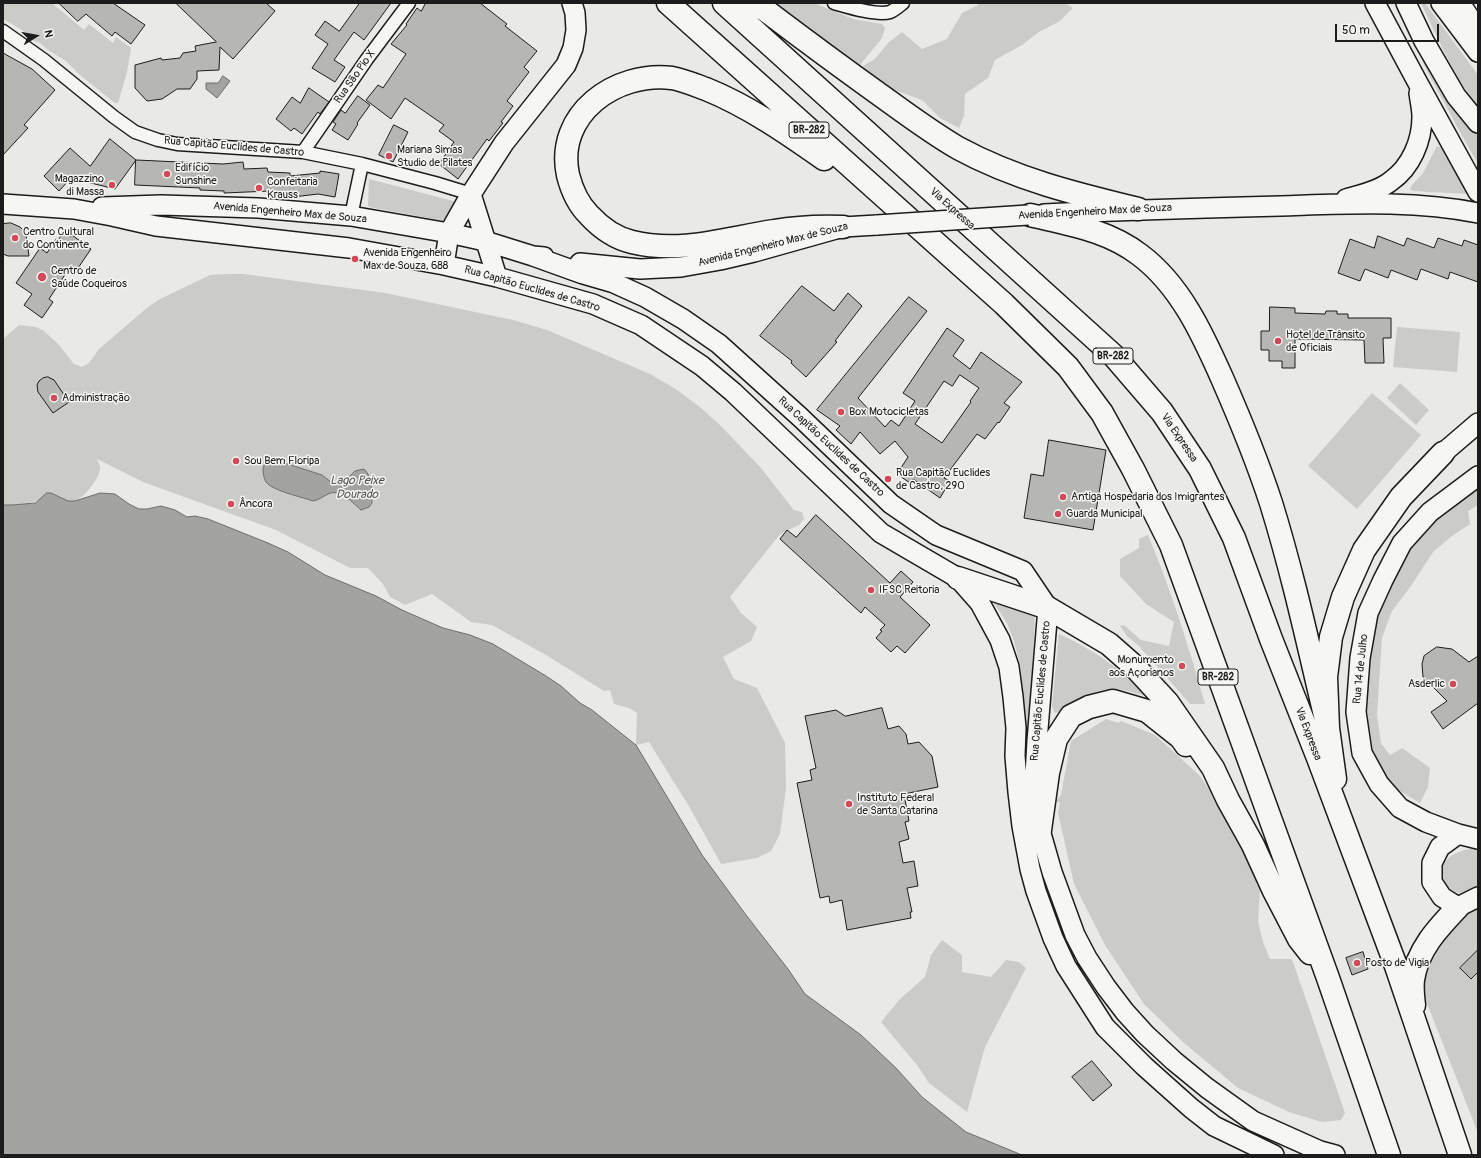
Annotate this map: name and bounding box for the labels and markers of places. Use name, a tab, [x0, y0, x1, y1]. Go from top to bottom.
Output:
place label: Mariana Simas Studio de Pilates	[397, 143, 473, 169]
marker: Mariana Simas Studio de Pilates	[384, 151, 394, 161]
place label: Edifício Sunshine	[175, 161, 217, 187]
marker: Edifício Sunshine	[162, 169, 172, 179]
place label: Magazzino di Massa	[55, 172, 104, 198]
place label: Confeitaria Krauss	[267, 175, 318, 201]
marker: Magazzino di Massa	[107, 180, 117, 190]
marker: Confeitaria Krauss	[254, 183, 264, 193]
place label: Centro Cultural do Continente	[23, 225, 94, 251]
marker: Centro Cultural do Continente	[10, 233, 20, 243]
place label: Avenida Engenheiro Max de Souza, 688	[363, 246, 452, 272]
marker: Avenida Engenheiro Max de Souza, 688	[350, 254, 360, 264]
place label: Centro de Saúde Coqueiros	[51, 264, 127, 290]
marker: Centro de Saúde Coqueiros	[36, 271, 48, 283]
place label: Hotel de Trânsito de Oficiais	[1286, 328, 1365, 354]
marker: Hotel de Trânsito de Oficiais	[1273, 336, 1283, 346]
place label: Administração	[62, 391, 130, 405]
marker: Administração	[49, 393, 59, 403]
place label: Box Motocicletas	[849, 405, 929, 419]
marker: Box Motocicletas	[836, 407, 846, 417]
place label: Sou Bem Floripa	[244, 454, 319, 468]
marker: Sou Bem Floripa	[231, 456, 241, 466]
place label: Rua Capitão Euclides de Castro, 290	[896, 466, 990, 492]
marker: Rua Capitão Euclides de Castro, 290	[883, 474, 893, 484]
place label: Antiga Hospedaria dos Imigrantes	[1071, 490, 1224, 504]
marker: Antiga Hospedaria dos Imigrantes	[1058, 492, 1068, 502]
place label: Âncora	[239, 497, 272, 511]
marker: Âncora	[226, 499, 236, 509]
place label: Guarda Municipal	[1066, 507, 1143, 521]
marker: Guarda Municipal	[1053, 509, 1063, 519]
place label: IFSC Reitoria	[879, 583, 939, 597]
marker: IFSC Reitoria	[866, 585, 876, 595]
place label: Monumento aos Açorianos	[1109, 653, 1174, 679]
marker: Monumento aos Açorianos	[1177, 661, 1187, 671]
place label: Asderlic	[1408, 677, 1445, 691]
marker: Asderlic	[1448, 679, 1458, 689]
place label: Instituto Federal de Santa Catarina	[857, 791, 938, 817]
marker: Instituto Federal de Santa Catarina	[844, 799, 854, 809]
place label: Posto de Vigia	[1365, 956, 1429, 970]
marker: Posto de Vigia	[1352, 958, 1362, 968]

